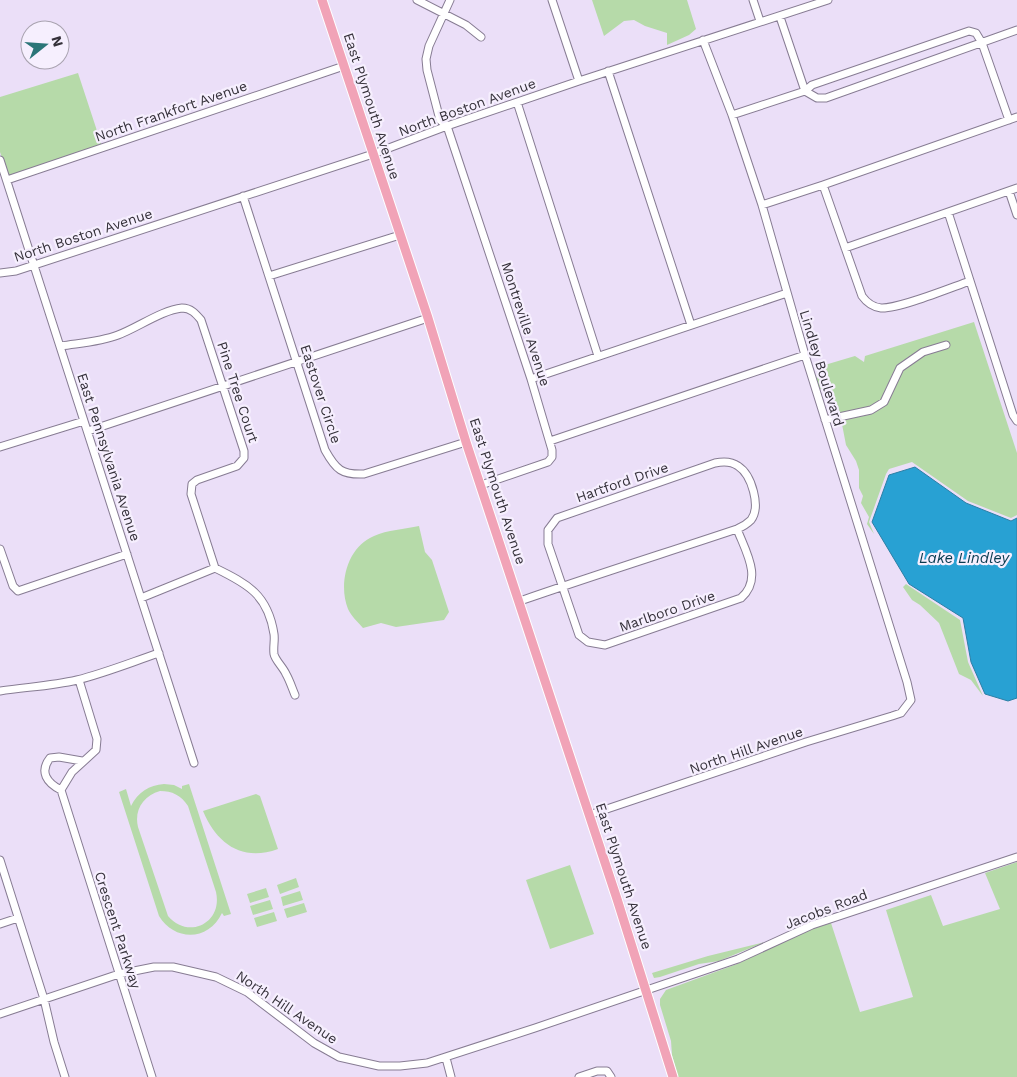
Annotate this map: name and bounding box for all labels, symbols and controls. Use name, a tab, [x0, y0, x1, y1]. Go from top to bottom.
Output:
north arrow	[20, 20, 70, 70]
street label: East Plymouth Avenue	[341, 31, 403, 181]
text: N	[48, 34, 67, 48]
street label: North Boston Avenue	[396, 75, 538, 139]
street label: North Frankfort Avenue	[93, 77, 249, 145]
street label: North Boston Avenue	[12, 205, 154, 265]
street label: Montreville Avenue	[498, 260, 554, 388]
street label: Lindley Boulevard	[797, 308, 847, 428]
street label: Pine Tree Court	[214, 340, 262, 445]
street label: Eastover Circle	[297, 343, 345, 445]
street label: East Pennsylvania Avenue	[74, 371, 144, 543]
street label: East Plymouth Avenue	[467, 416, 529, 566]
street label: Hartford Drive	[574, 459, 670, 505]
water label: Lake Lindley	[919, 549, 1011, 567]
street label: Marlboro Drive	[617, 587, 717, 635]
street label: North Hill Avenue	[687, 723, 805, 777]
street label: East Plymouth Avenue	[593, 801, 655, 951]
street label: Crescent Parkway	[92, 869, 145, 991]
street label: Jacobs Road	[783, 886, 869, 932]
street label: North Hill Avenue	[233, 967, 341, 1047]

